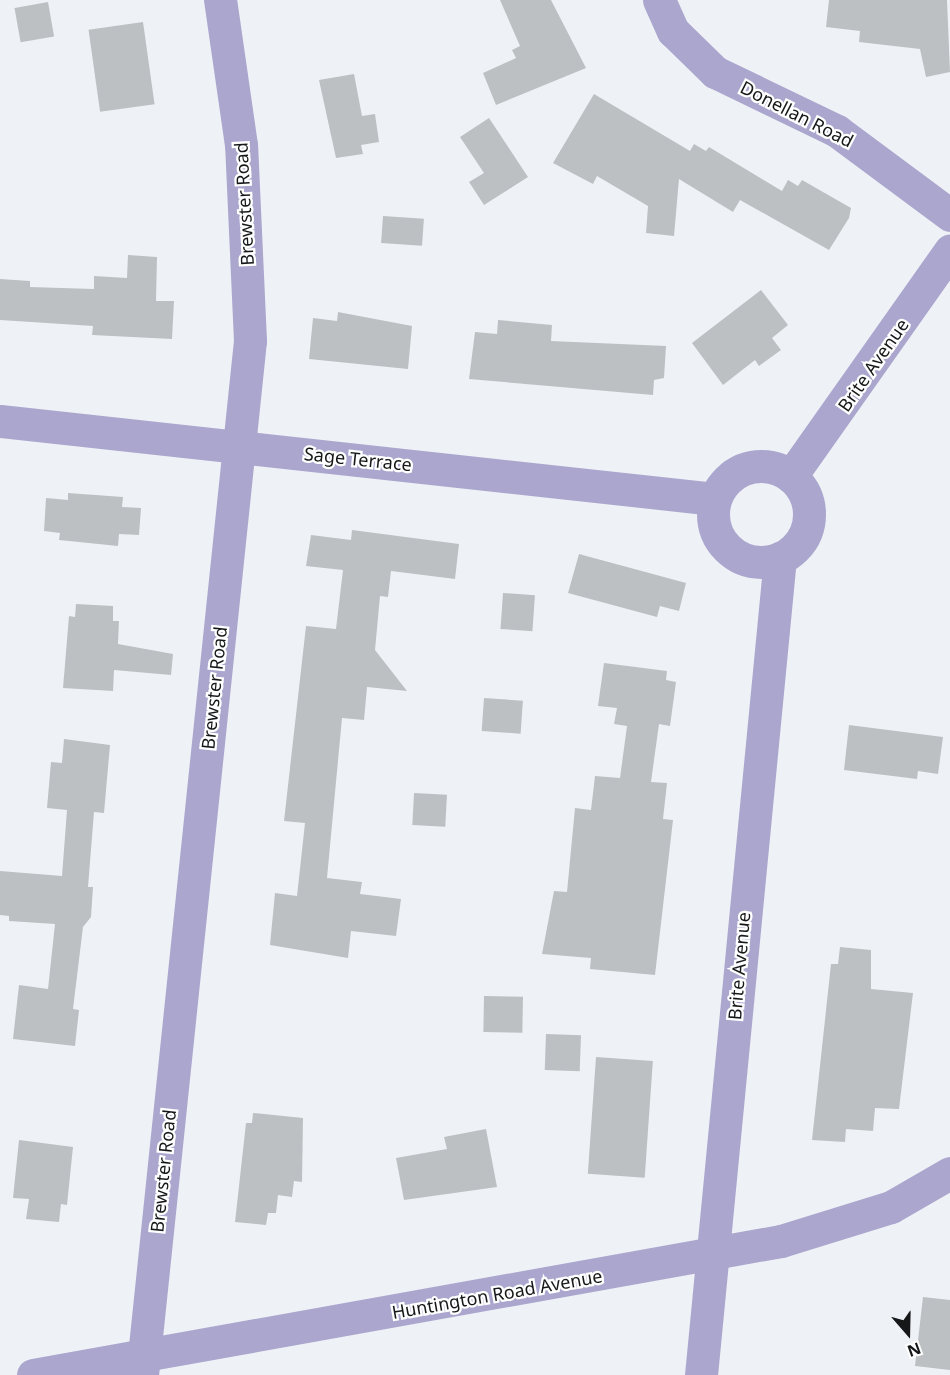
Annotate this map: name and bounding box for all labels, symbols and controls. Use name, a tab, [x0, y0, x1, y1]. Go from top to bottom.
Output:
street label: Donellan Road	[737, 76, 857, 152]
street label: Brewster Road	[230, 142, 258, 266]
street label: Brite Avenue	[833, 314, 913, 416]
street label: Sage Terrace	[303, 443, 413, 475]
street label: Brewster Road	[197, 626, 231, 750]
street label: Brite Avenue	[724, 911, 754, 1021]
street label: Brewster Road	[146, 1109, 180, 1233]
street label: Huntington Road Avenue	[390, 1265, 604, 1323]
north arrow	[878, 1303, 938, 1363]
text: N	[904, 1337, 924, 1362]

